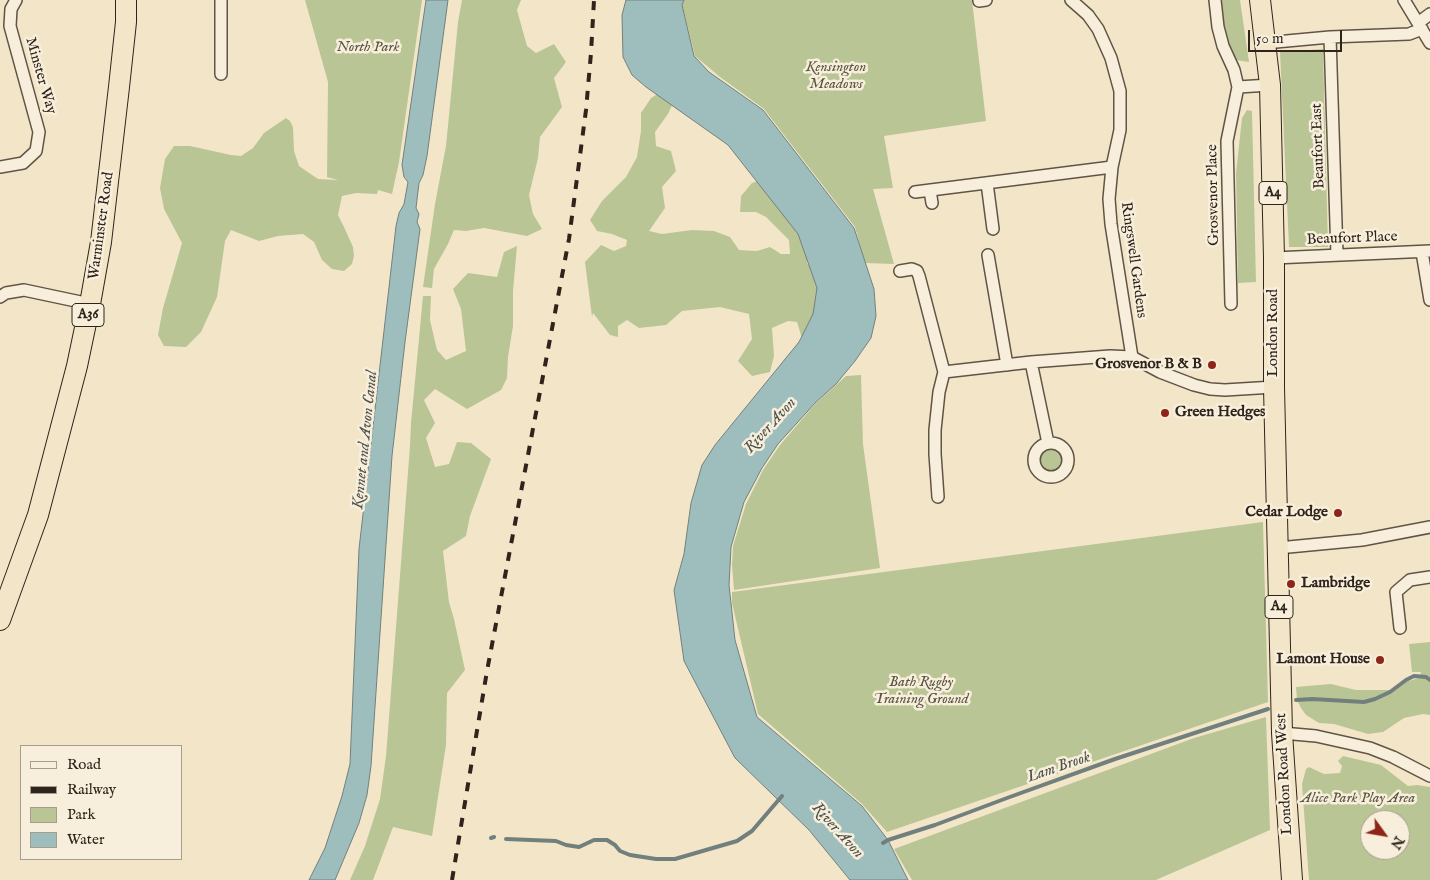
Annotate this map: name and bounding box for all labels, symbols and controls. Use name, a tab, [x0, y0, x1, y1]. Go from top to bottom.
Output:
scale bar	[1250, 20, 1344, 52]
text: 50 m	[1256, 29, 1284, 48]
street label: Minster Way	[20, 35, 60, 117]
park label: North Park	[337, 39, 399, 57]
park label: Kensington Meadows	[806, 59, 866, 94]
street label: Beaufort East	[1309, 103, 1329, 189]
street label: Grosvenor Place	[1204, 144, 1224, 246]
street label: Warminster Road	[86, 171, 118, 281]
road number: A4	[1259, 182, 1287, 204]
street label: Ringswell Gardens	[1116, 201, 1150, 319]
street label: Beaufort Place	[1306, 228, 1398, 250]
street label: London Road	[1265, 289, 1283, 377]
road number: A36	[72, 304, 104, 326]
place label: Grosvenor B & B	[1095, 356, 1202, 374]
marker: Grosvenor B & B	[1206, 359, 1218, 371]
water label: Kennet and Avon Canal	[349, 370, 383, 510]
water label: River Avon	[741, 394, 801, 458]
place label: Green Hedges	[1175, 404, 1265, 422]
marker: Green Hedges	[1159, 407, 1171, 419]
place label: Cedar Lodge	[1245, 504, 1328, 522]
marker: Cedar Lodge	[1332, 507, 1344, 519]
place label: Lambridge	[1301, 575, 1370, 593]
marker: Lambridge	[1285, 578, 1297, 590]
road number: A4	[1265, 596, 1293, 618]
place label: Lamont House	[1276, 651, 1370, 669]
marker: Lamont House	[1374, 654, 1386, 666]
park label: Bath Rugby Training Ground	[873, 674, 969, 709]
street label: London Road West	[1273, 713, 1297, 835]
legend	[20, 745, 182, 860]
water label: Lam Brook	[1025, 748, 1093, 788]
text: Road	[67, 755, 101, 774]
text: Railway	[67, 780, 116, 799]
park label: Alice Park Play Area	[1301, 790, 1415, 808]
water label: River Avon	[807, 799, 867, 863]
text: Park	[67, 805, 96, 824]
north arrow	[1360, 810, 1410, 860]
text: Water	[67, 830, 104, 849]
text: N	[1386, 833, 1408, 852]

